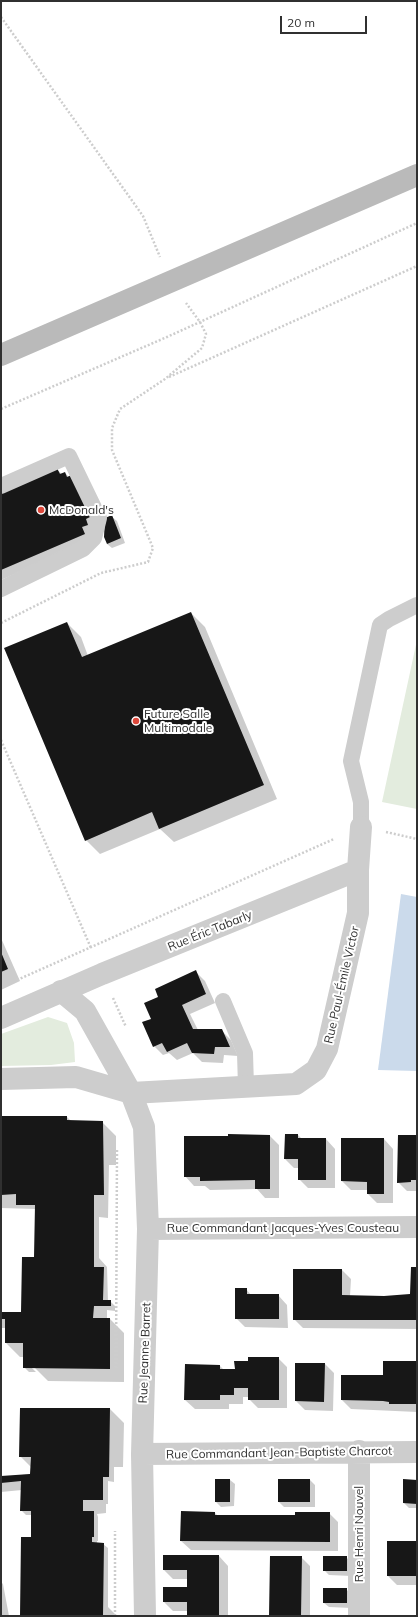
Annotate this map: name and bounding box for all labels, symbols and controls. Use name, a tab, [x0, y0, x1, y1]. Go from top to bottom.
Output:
scale bar	[282, 8, 369, 34]
text: 20 m	[287, 15, 315, 30]
place label: McDonald's	[49, 503, 114, 517]
marker: McDonald's	[36, 505, 46, 515]
place label: Future Salle Multimodale	[144, 707, 212, 735]
marker: Future Salle Multimodale	[131, 716, 141, 726]
street label: Rue Éric Tabarly	[166, 908, 254, 954]
street label: Rue Paul-Émile Victor	[321, 925, 363, 1045]
street label: Rue Commandant Jacques-Yves Cousteau	[167, 1221, 399, 1235]
street label: Rue Jeanne Barret	[136, 1302, 154, 1404]
street label: Rue Commandant Jean-Baptiste Charcot	[166, 1444, 392, 1462]
street label: Rue Henri Nouvel	[352, 1486, 366, 1582]

